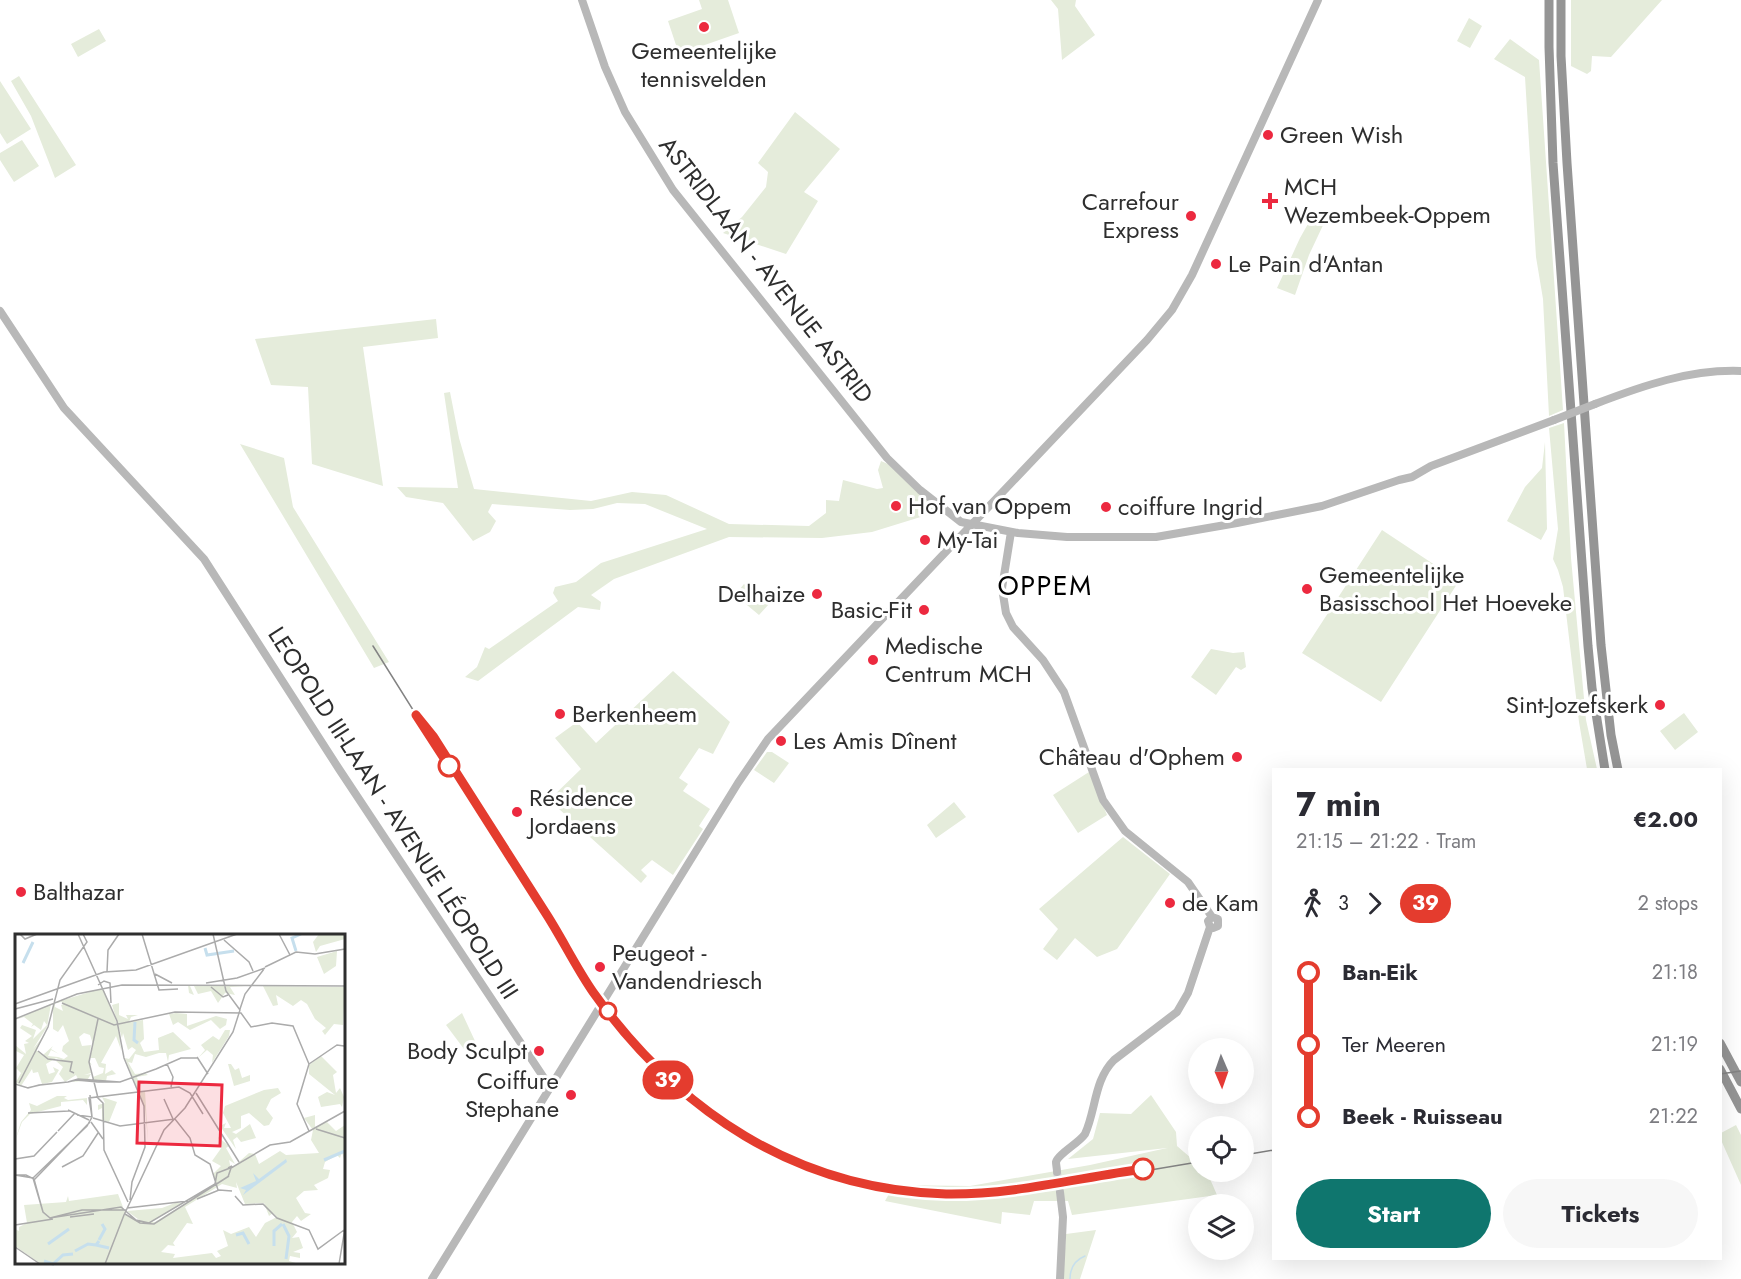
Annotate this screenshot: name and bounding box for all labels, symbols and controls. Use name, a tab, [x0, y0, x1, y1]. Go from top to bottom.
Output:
marker: Gemeentelijke tennisvelden	[697, 20, 711, 34]
place label: Gemeentelijke tennisvelden	[631, 33, 777, 96]
place label: Green Wish	[1280, 117, 1403, 152]
marker: Green Wish	[1261, 128, 1275, 142]
street label: ASTRIDLAAN - AVENUE ASTRID	[651, 129, 882, 411]
place label: MCH Wezembeek-Oppem	[1284, 169, 1491, 232]
place label: Carrefour Express	[1082, 184, 1180, 247]
marker: MCH Wezembeek-Oppem	[1261, 192, 1279, 210]
marker: Carrefour Express	[1184, 209, 1198, 223]
place label: Le Pain d'Antan	[1228, 246, 1384, 281]
marker: Le Pain d'Antan	[1209, 257, 1223, 271]
place label: Hof van Oppem	[908, 488, 1072, 523]
place label: coiffure Ingrid	[1118, 489, 1263, 524]
marker: Hof van Oppem	[889, 499, 903, 513]
marker: coiffure Ingrid	[1099, 500, 1113, 514]
place label: My-Tai	[937, 522, 999, 557]
marker: My-Tai	[918, 533, 932, 547]
place label: Gemeentelijke Basisschool Het Hoeveke	[1319, 557, 1572, 620]
district label: OPPEM	[997, 566, 1093, 605]
place label: Delhaize	[717, 576, 805, 611]
marker: Gemeentelijke Basisschool Het Hoeveke	[1300, 582, 1314, 596]
marker: Delhaize	[810, 587, 824, 601]
place label: Basic-Fit	[831, 592, 912, 627]
marker: Basic-Fit	[917, 603, 931, 617]
street label: LEOPOLD III-LAAN - AVENUE LÉOPOLD III	[260, 620, 527, 1006]
place label: Medische Centrum MCH	[885, 628, 1032, 691]
marker: Medische Centrum MCH	[866, 653, 880, 667]
place label: Sint-Jozefskerk	[1506, 687, 1648, 722]
place label: Berkenheem	[572, 696, 697, 731]
marker: Sint-Jozefskerk	[1653, 698, 1667, 712]
marker: Berkenheem	[553, 707, 567, 721]
place label: Les Amis Dînent	[793, 723, 957, 758]
marker: Les Amis Dînent	[774, 734, 788, 748]
place label: Château d'Ophem	[1039, 739, 1225, 774]
marker: Château d'Ophem	[1230, 750, 1244, 764]
unlabelled marker	[438, 755, 460, 777]
place label: Résidence Jordaens	[526, 780, 633, 843]
text: 7 min	[1296, 781, 1381, 828]
text: €2.00	[1633, 803, 1698, 835]
marker: Résidence Jordaens	[510, 805, 524, 819]
text: 21:15 – 21:22 · Tram	[1296, 827, 1476, 856]
place label: Balthazar	[33, 874, 125, 909]
marker: Balthazar	[14, 885, 28, 899]
place label: de Kam	[1182, 885, 1259, 920]
icon: walk	[1296, 887, 1329, 920]
icon: forward	[1358, 887, 1391, 920]
text: 39	[1412, 888, 1439, 918]
text: 3	[1338, 889, 1349, 918]
text: 2 stops	[1637, 889, 1698, 918]
marker: de Kam	[1163, 896, 1177, 910]
inset map	[15, 934, 345, 1264]
place label: Peugeot - Vandendriesch	[612, 935, 762, 998]
text: Ban-Eik	[1342, 956, 1418, 988]
text: 21:18	[1652, 958, 1698, 987]
marker: Peugeot - Vandendriesch	[593, 960, 607, 974]
unlabelled marker	[599, 1002, 617, 1020]
text: Ter Meeren	[1342, 1028, 1446, 1060]
text: 21:19	[1651, 1030, 1698, 1059]
place label: Body Sculpt	[407, 1033, 527, 1068]
north arrow	[1188, 1038, 1254, 1104]
map controls	[1188, 1038, 1254, 1260]
marker: Body Sculpt	[532, 1044, 546, 1058]
line badge: 39	[641, 1060, 695, 1100]
place label: Coiffure Stephane	[465, 1063, 559, 1126]
text: 39	[654, 1065, 682, 1095]
marker: Coiffure Stephane	[564, 1088, 578, 1102]
text: Beek - Ruisseau	[1342, 1100, 1503, 1132]
text: 21:22	[1649, 1102, 1698, 1131]
button: locate	[1188, 1116, 1254, 1182]
unlabelled marker	[1132, 1158, 1154, 1180]
button: Start	[1296, 1179, 1491, 1248]
button: Tickets	[1503, 1179, 1698, 1248]
button: layers	[1188, 1194, 1254, 1260]

